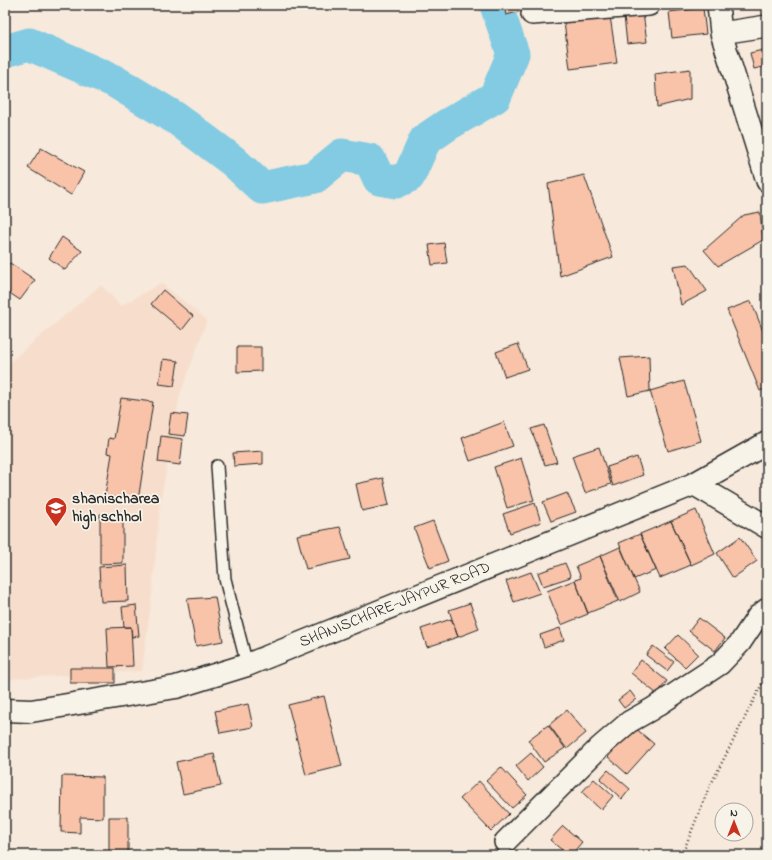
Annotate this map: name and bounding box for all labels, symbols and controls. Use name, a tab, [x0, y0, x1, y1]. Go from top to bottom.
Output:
place label: shanischarea high schhol	[72, 487, 160, 530]
school or university icon: shanischarea high schhol	[43, 495, 69, 528]
street label: SHANISCHARE-JAYPUR ROAD	[296, 556, 494, 655]
north arrow	[714, 802, 754, 842]
text: N	[730, 805, 738, 821]

